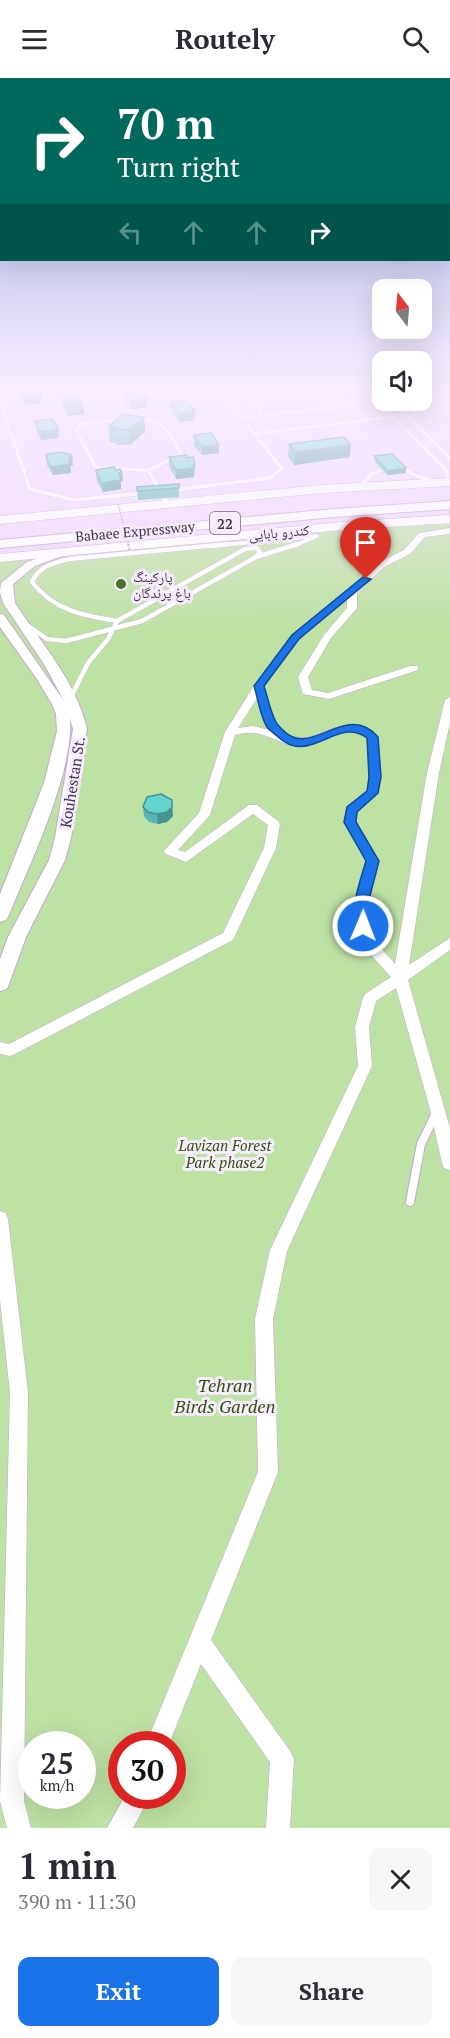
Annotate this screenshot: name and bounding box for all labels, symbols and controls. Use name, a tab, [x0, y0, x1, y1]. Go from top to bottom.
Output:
text: Routely	[175, 21, 275, 57]
icon: menu	[18, 23, 51, 56]
icon: search	[399, 23, 432, 56]
text: 70 m	[117, 95, 215, 151]
icon: right	[18, 102, 96, 180]
text: Turn right	[117, 149, 240, 185]
icon: left	[114, 216, 147, 249]
icon: ahead	[177, 216, 210, 249]
icon: ahead	[240, 216, 273, 249]
icon: right	[303, 216, 336, 249]
north arrow	[372, 279, 432, 339]
map controls	[372, 279, 432, 411]
button: sound	[372, 351, 432, 411]
road number: 22	[210, 512, 240, 534]
street label: Babaee Expressway	[74, 516, 197, 546]
pin	[340, 517, 391, 579]
street label: کندرو بابایی	[248, 520, 310, 544]
icon: arrive	[349, 526, 382, 559]
place label: پارکینگ باغ پرندگان	[133, 567, 191, 603]
marker: پارکینگ باغ پرندگان	[114, 577, 128, 591]
street label: Kouhestan St.	[55, 735, 89, 829]
position arrow	[331, 894, 395, 958]
park label: Lavizan Forest Park phase2	[177, 1135, 272, 1172]
park label: Tehran Birds Garden	[174, 1373, 275, 1418]
speed limit sign: 30	[108, 1731, 186, 1809]
text: 25	[40, 1743, 74, 1783]
text: km/h	[40, 1775, 74, 1795]
text: 1 min	[18, 1842, 116, 1889]
button: close	[369, 1848, 432, 1911]
text: 390 m · 11:30	[18, 1888, 136, 1915]
button: Exit	[18, 1957, 219, 2026]
button: Share	[231, 1957, 432, 2026]

